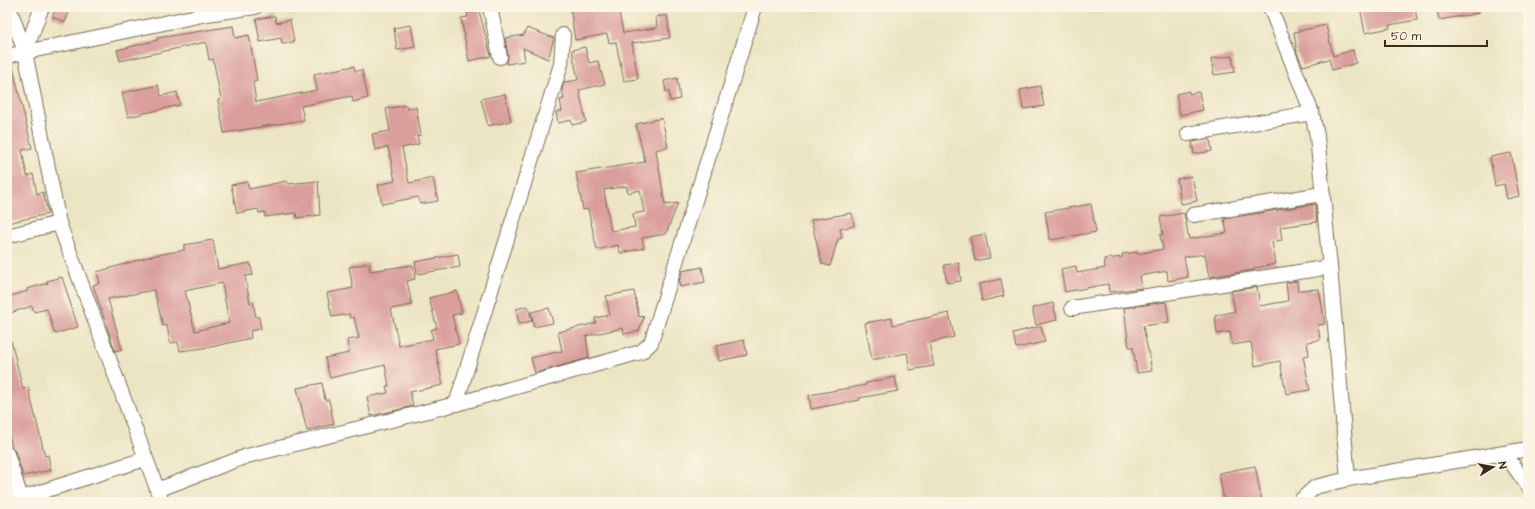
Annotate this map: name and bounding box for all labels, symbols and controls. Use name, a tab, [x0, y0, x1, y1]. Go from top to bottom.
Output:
scale bar	[1385, 22, 1487, 48]
text: 50 m	[1391, 28, 1422, 45]
north arrow	[1473, 447, 1513, 487]
text: N	[1494, 460, 1510, 470]

